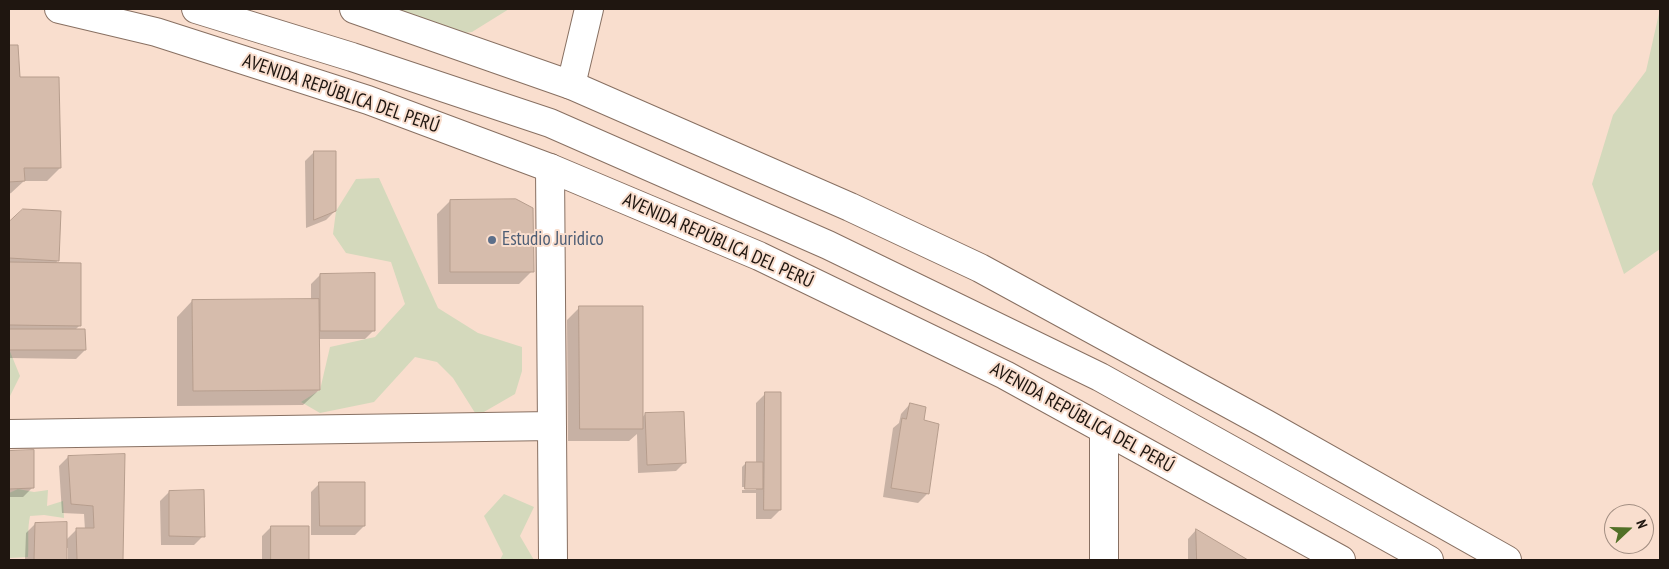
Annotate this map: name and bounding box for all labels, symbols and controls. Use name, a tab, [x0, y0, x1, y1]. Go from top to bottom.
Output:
street label: AVENIDA REPÚBLICA DEL PERÚ	[240, 50, 442, 138]
street label: AVENIDA REPÚBLICA DEL PERÚ	[619, 189, 817, 293]
place label: Estudio Juridico	[502, 229, 604, 251]
marker: Estudio Juridico	[486, 234, 498, 246]
street label: AVENIDA REPÚBLICA DEL PERÚ	[986, 358, 1178, 478]
north arrow	[1604, 504, 1654, 554]
text: N	[1632, 517, 1652, 531]

